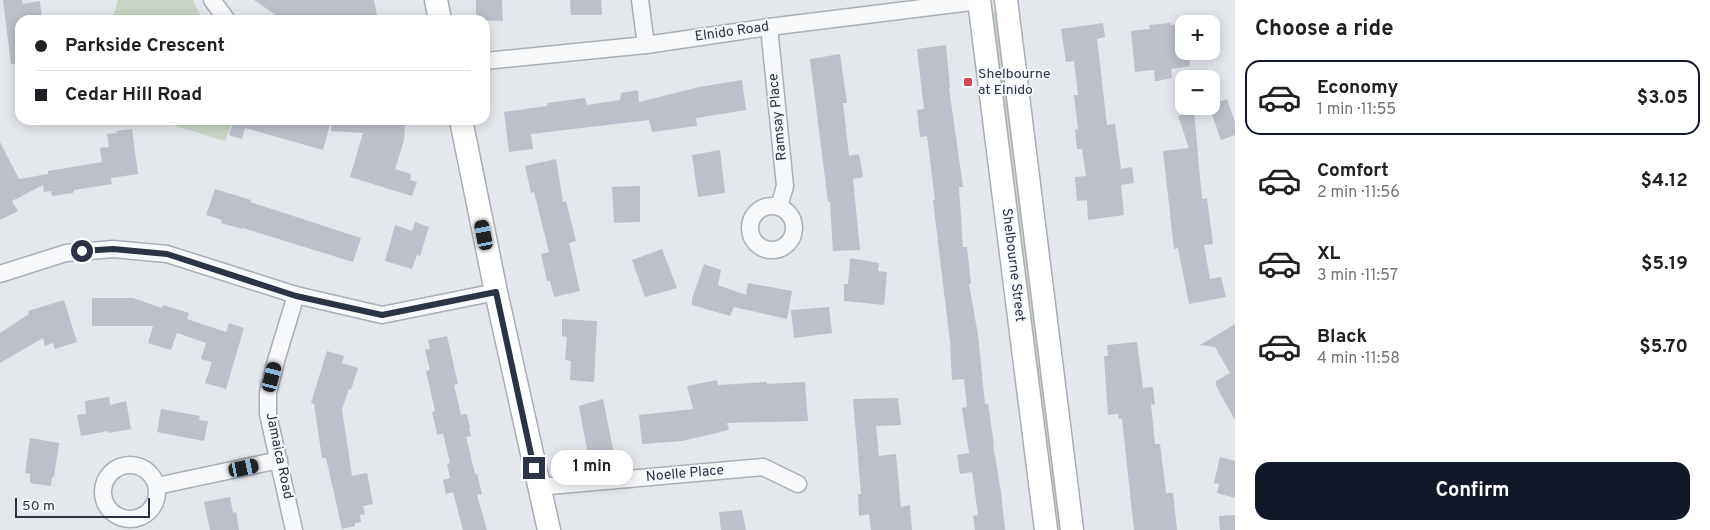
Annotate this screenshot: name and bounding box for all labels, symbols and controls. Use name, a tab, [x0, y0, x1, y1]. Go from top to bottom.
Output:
map controls	[1175, 15, 1220, 115]
button: +	[1175, 15, 1220, 60]
text: Choose a ride	[1255, 16, 1393, 43]
street label: Elnido Road	[694, 18, 770, 46]
text: Parkside Crescent	[65, 34, 225, 58]
place label: Shelbourne at Elnido	[978, 66, 1051, 99]
button: −	[1175, 70, 1220, 115]
street label: Ramsay Place	[765, 72, 791, 162]
icon: car	[1257, 75, 1302, 120]
marker: Shelbourne at Elnido	[962, 76, 974, 88]
text: Economy	[1317, 76, 1398, 100]
text: Cedar Hill Road	[65, 83, 202, 107]
text: $3.05	[1637, 86, 1688, 110]
text: 1 min · 11:55	[1317, 100, 1396, 120]
icon: car	[1257, 158, 1302, 203]
text: Comfort	[1317, 159, 1389, 183]
text: $4.12	[1641, 169, 1688, 193]
text: 2 min · 11:56	[1317, 183, 1400, 203]
street label: Shelbourne Street	[998, 207, 1028, 323]
car	[473, 219, 494, 251]
route start	[71, 240, 93, 262]
icon: car	[1257, 241, 1302, 286]
text: XL	[1317, 242, 1340, 266]
text: $5.19	[1641, 252, 1688, 276]
text: 3 min · 11:57	[1317, 266, 1398, 286]
icon: car	[1257, 324, 1302, 369]
text: Black	[1317, 325, 1367, 349]
text: $5.70	[1639, 335, 1688, 359]
text: 4 min · 11:58	[1317, 349, 1400, 369]
car	[261, 361, 282, 393]
street label: Jamaica Road	[262, 411, 296, 501]
callout: 1 min	[552, 450, 634, 486]
route end	[523, 457, 545, 479]
text: 1 min	[573, 457, 611, 477]
car	[227, 458, 260, 478]
street label: Noelle Place	[645, 462, 725, 486]
button: Confirm	[1255, 462, 1690, 520]
scale bar	[15, 495, 150, 518]
text: 50 m	[22, 498, 55, 515]

